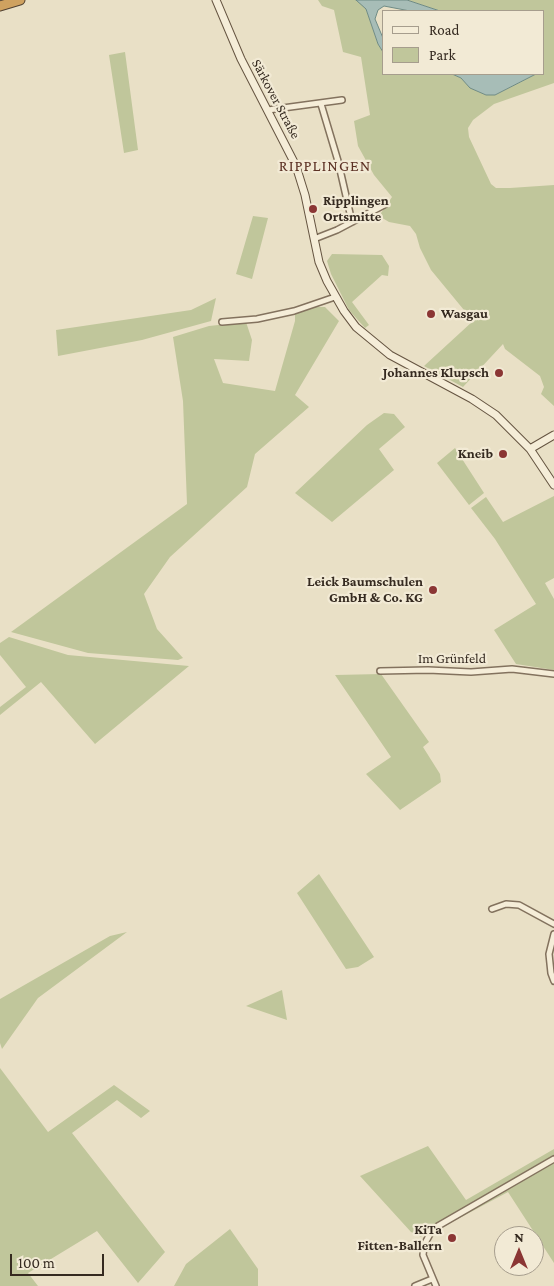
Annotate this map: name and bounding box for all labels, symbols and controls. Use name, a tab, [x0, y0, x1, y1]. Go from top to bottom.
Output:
legend	[382, 10, 544, 75]
text: Road	[429, 22, 459, 38]
text: Park	[429, 47, 456, 63]
street label: Särkover Straße	[248, 56, 304, 142]
district label: RIPPLINGEN	[278, 156, 372, 176]
place label: Ripplingen Ortsmitte	[323, 193, 389, 226]
marker: Ripplingen Ortsmitte	[307, 203, 319, 215]
place label: Wasgau	[441, 306, 488, 322]
marker: Wasgau	[425, 308, 437, 320]
place label: Johannes Klupsch	[383, 365, 489, 381]
marker: Johannes Klupsch	[493, 367, 505, 379]
place label: Kneib	[458, 446, 493, 462]
marker: Kneib	[497, 448, 509, 460]
place label: Leick Baumschulen GmbH & Co. KG	[307, 574, 423, 606]
marker: Leick Baumschulen GmbH & Co. KG	[427, 584, 439, 596]
street label: Im Grünfeld	[418, 651, 486, 667]
place label: KiTa Fitten-Ballern	[358, 1222, 442, 1254]
north arrow	[494, 1226, 544, 1276]
text: N	[514, 1229, 524, 1245]
marker: KiTa Fitten-Ballern	[446, 1232, 458, 1244]
scale bar	[12, 1244, 106, 1276]
text: 100 m	[18, 1255, 55, 1271]

